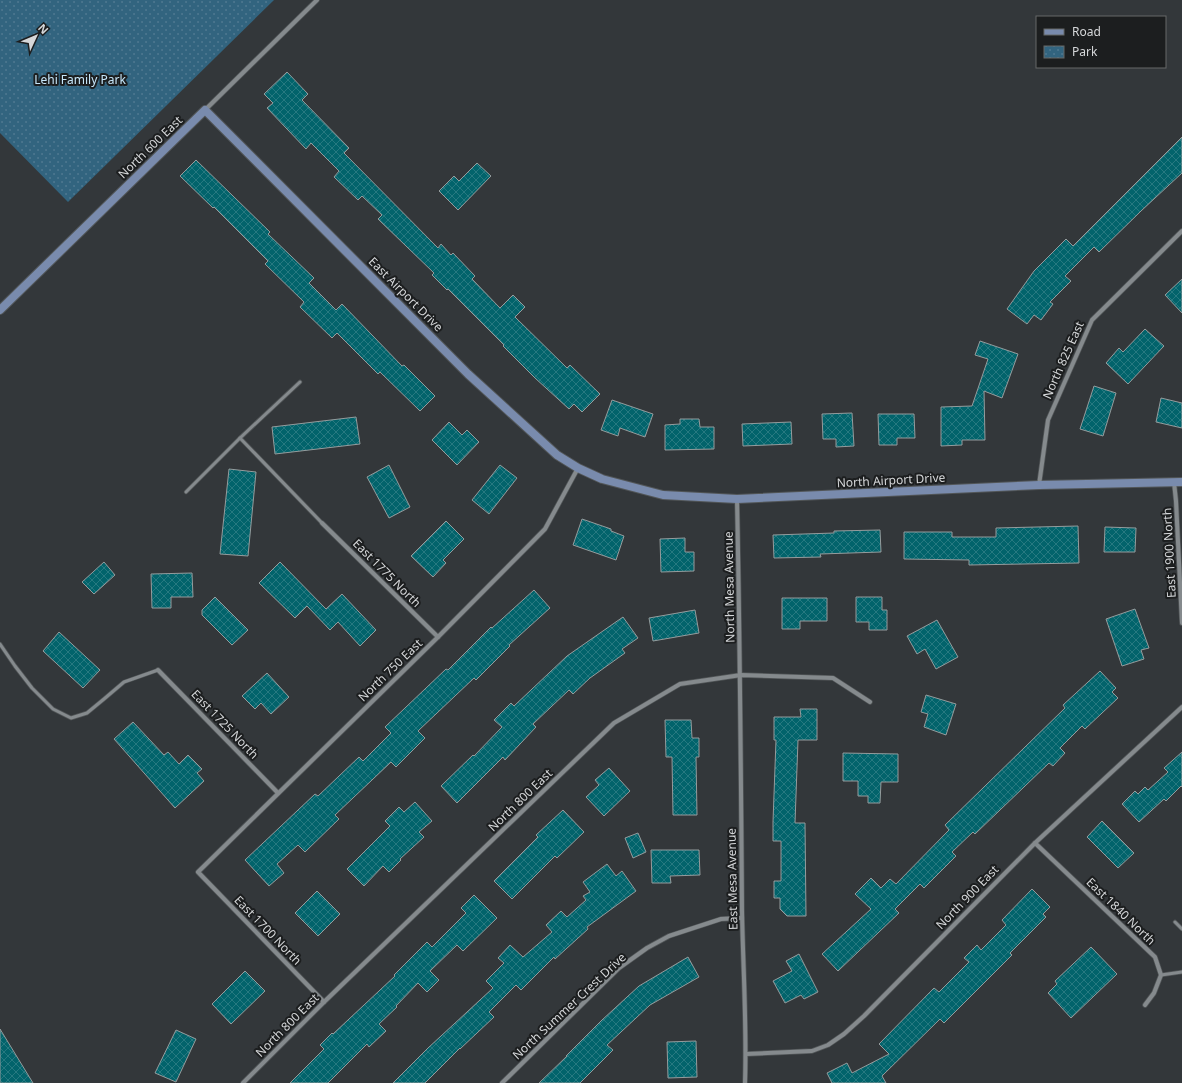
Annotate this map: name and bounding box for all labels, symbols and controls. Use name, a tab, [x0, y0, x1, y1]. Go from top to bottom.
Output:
north arrow	[16, 16, 56, 56]
legend	[1036, 16, 1166, 68]
text: N	[35, 20, 52, 37]
text: Road	[1072, 23, 1101, 40]
text: Park	[1072, 43, 1098, 60]
park label: Lehi Family Park	[34, 71, 126, 88]
street label: North 600 East	[114, 111, 186, 182]
street label: East Airport Drive	[365, 253, 447, 335]
street label: North 825 East	[1038, 318, 1088, 402]
street label: North Airport Drive	[836, 469, 946, 491]
street label: East 1900 North	[1158, 507, 1180, 599]
street label: North Mesa Avenue	[720, 531, 738, 643]
street label: East 1775 North	[349, 535, 425, 611]
street label: North 750 East	[354, 634, 426, 705]
street label: East 1725 North	[188, 686, 262, 762]
street label: North 800 East	[484, 764, 556, 835]
street label: East Mesa Avenue	[723, 828, 741, 930]
street label: North 900 East	[932, 861, 1003, 933]
street label: East 1840 North	[1083, 874, 1159, 948]
street label: East 1700 North	[231, 892, 305, 968]
street label: North Summer Crest Drive	[509, 949, 630, 1063]
street label: North 800 East	[252, 989, 323, 1060]

